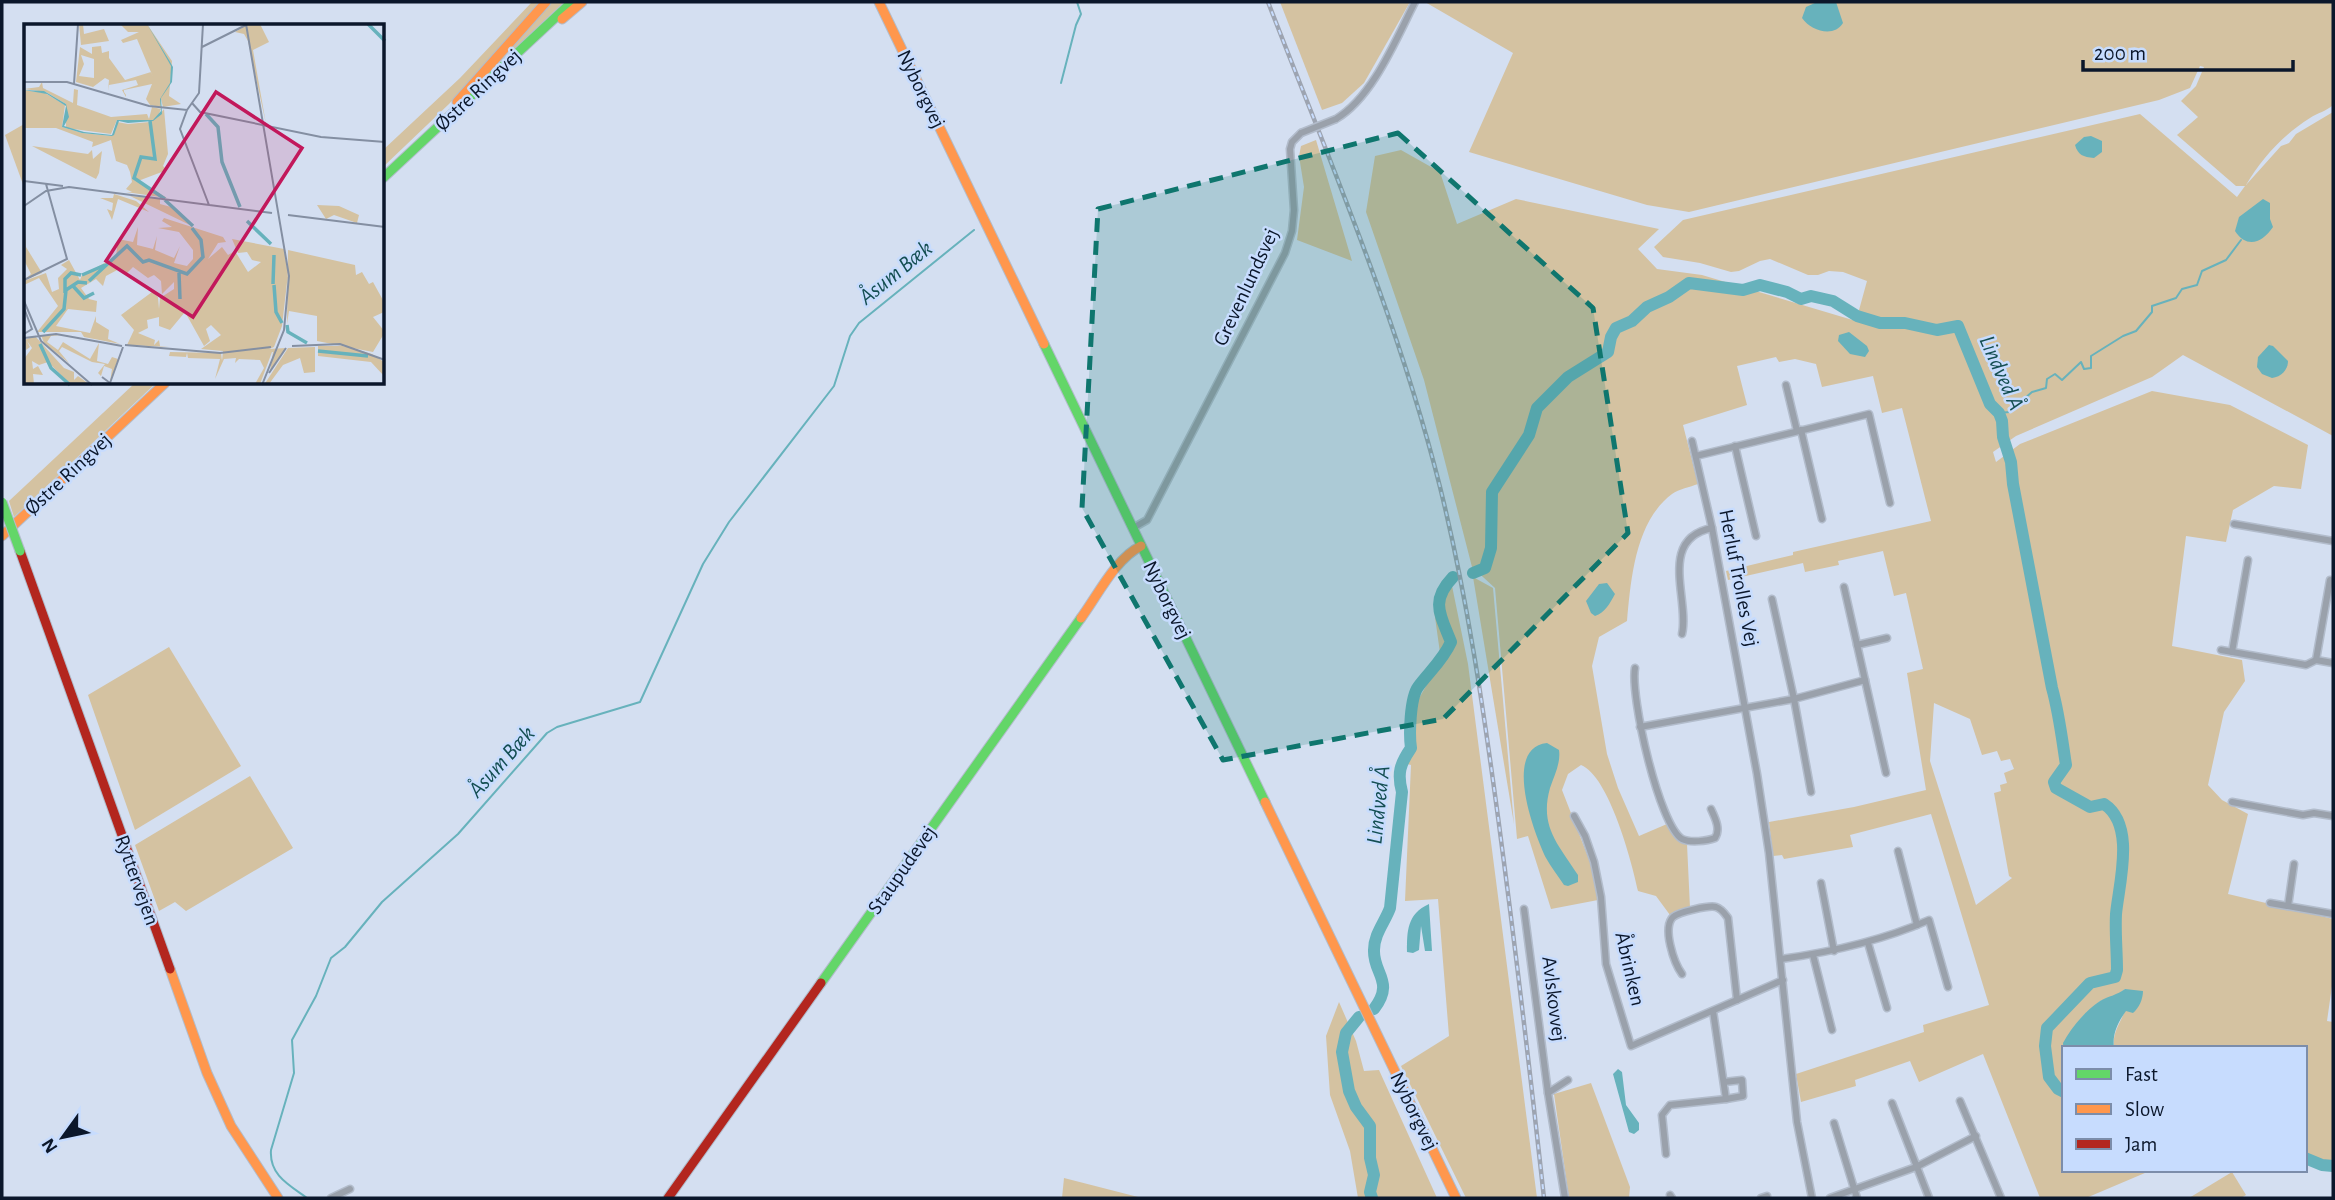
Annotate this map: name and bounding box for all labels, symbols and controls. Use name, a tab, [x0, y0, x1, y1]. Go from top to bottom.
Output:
inset map	[24, 24, 385, 385]
scale bar	[2083, 28, 2293, 72]
text: 200 m	[2094, 43, 2146, 64]
street label: Østre Ringvej	[431, 45, 525, 135]
street label: Nyborgvej	[893, 46, 949, 132]
street label: Grevenlundsvej	[1210, 225, 1282, 349]
water label: Åsum Bæk	[852, 234, 937, 310]
water label: Lindved Å	[1974, 331, 2030, 414]
street label: Østre Ringvej	[21, 429, 115, 519]
street label: Herluf Trolles Vej	[1715, 508, 1763, 648]
street label: Nyborgvej	[1139, 557, 1195, 643]
water label: Åsum Bæk	[461, 720, 540, 803]
water label: Lindved Å	[1360, 764, 1395, 845]
street label: Staupudevej	[864, 822, 940, 918]
street label: Ryttervejen	[111, 832, 163, 928]
street label: Åbrinken	[1611, 930, 1651, 1008]
street label: Avlskovvej	[1538, 955, 1570, 1043]
legend	[2062, 1046, 2307, 1172]
text: Fast	[2125, 1064, 2158, 1085]
street label: Nyborgvej	[1386, 1068, 1442, 1154]
text: Slow	[2125, 1099, 2164, 1120]
north arrow	[28, 1102, 98, 1172]
text: Jam	[2125, 1134, 2157, 1155]
text: N	[38, 1135, 62, 1156]

